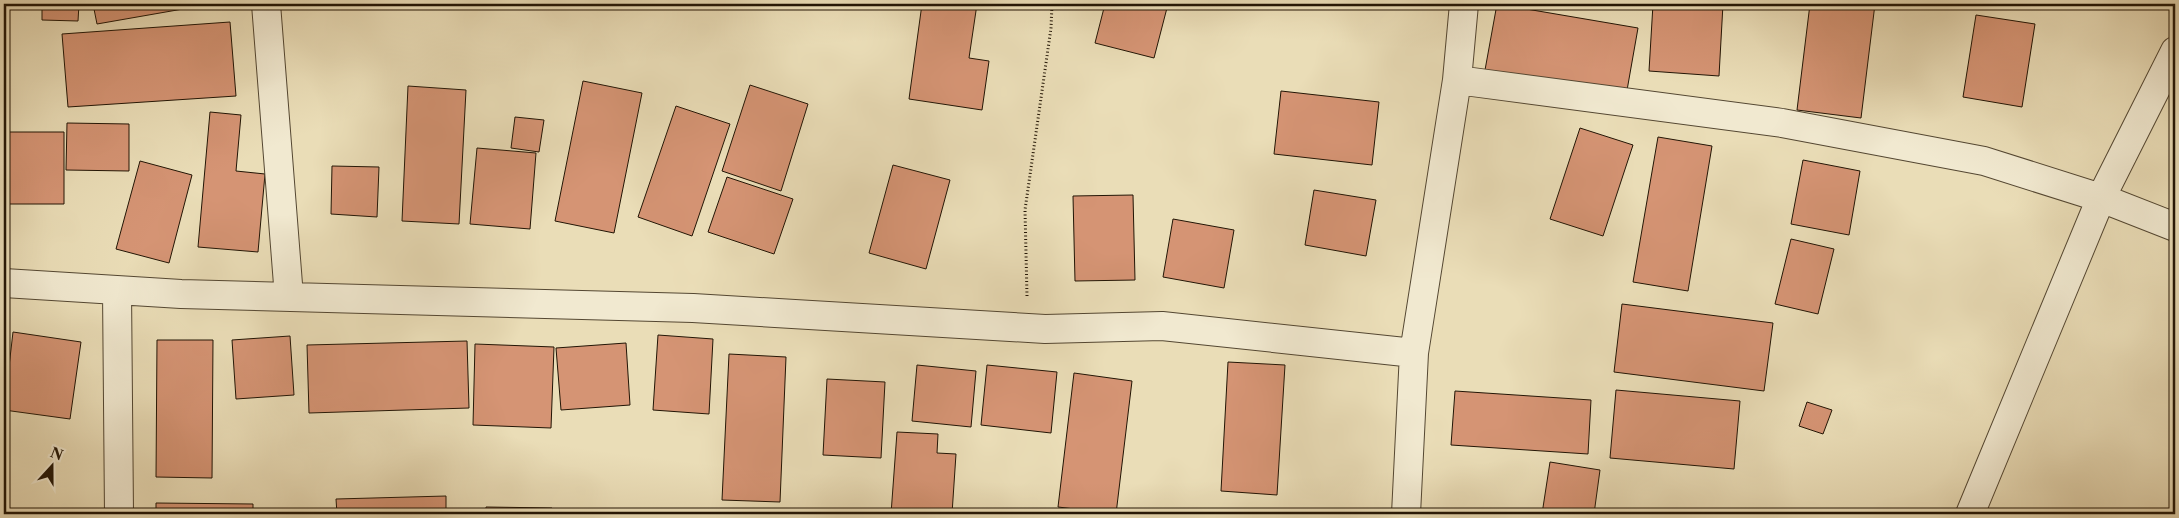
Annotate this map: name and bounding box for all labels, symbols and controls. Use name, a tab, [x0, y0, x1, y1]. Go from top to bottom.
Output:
north arrow	[28, 440, 78, 490]
text: N	[48, 443, 66, 464]

